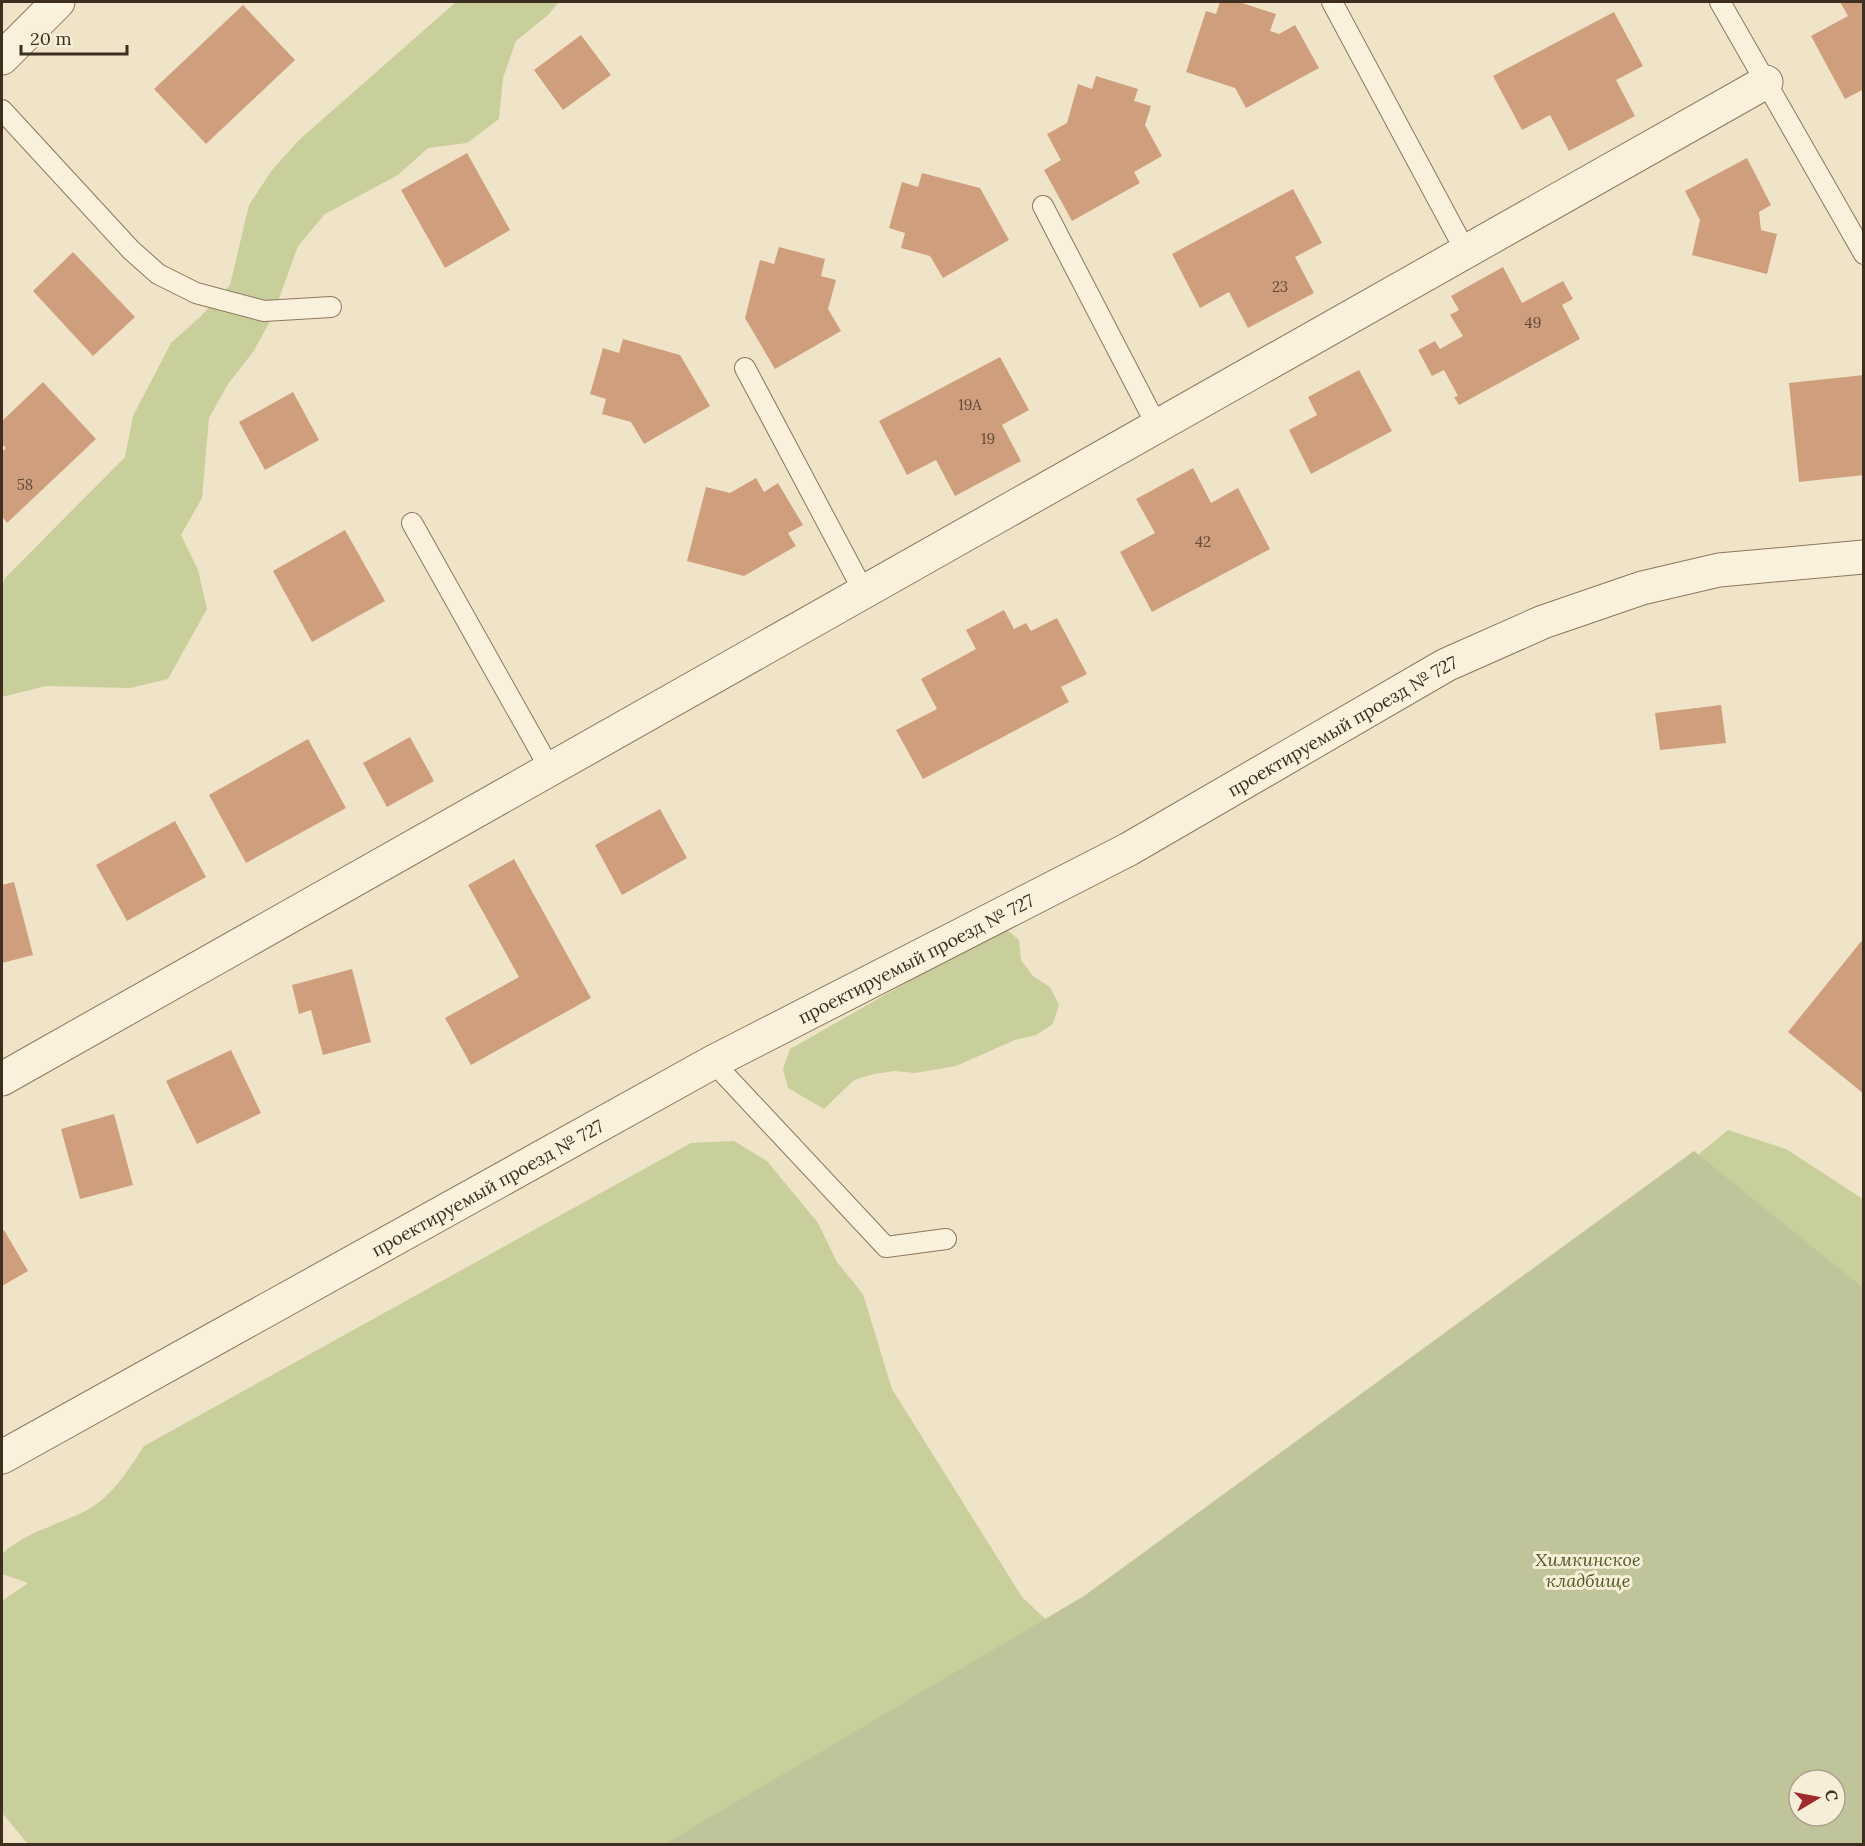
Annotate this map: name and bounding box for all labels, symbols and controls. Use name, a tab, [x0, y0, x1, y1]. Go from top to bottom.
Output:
scale bar	[21, 18, 128, 56]
text: 20 m	[30, 27, 72, 50]
house number: 23	[1272, 277, 1288, 296]
house number: 49	[1525, 313, 1541, 332]
house number: 19А	[958, 395, 982, 414]
house number: 19	[981, 429, 995, 448]
house number: 58	[17, 475, 33, 494]
house number: 42	[1195, 532, 1211, 551]
street label: проектируемый проезд № 727	[1223, 650, 1461, 801]
street label: проектируемый проезд № 727	[794, 888, 1038, 1028]
street label: проектируемый проезд № 727	[367, 1114, 607, 1261]
park label: Химкинское кладбище	[1536, 1548, 1641, 1592]
north arrow	[1787, 1768, 1847, 1828]
text: С	[1821, 1788, 1843, 1803]

